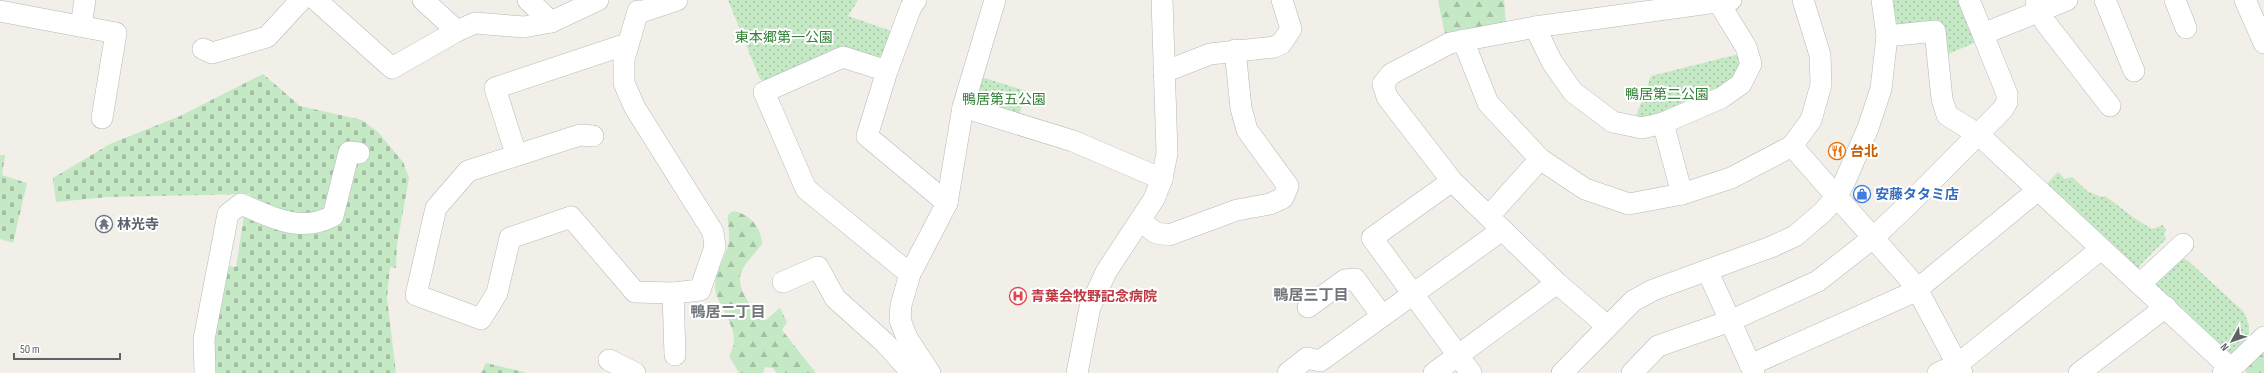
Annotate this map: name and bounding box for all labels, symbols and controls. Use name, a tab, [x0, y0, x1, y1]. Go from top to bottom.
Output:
park label: 東本郷第一公園	[735, 29, 833, 46]
park label: 鴨居第二公園	[1625, 86, 1709, 103]
park label: 鴨居第五公園	[962, 91, 1046, 108]
restaurant icon: 台北	[1827, 141, 1847, 161]
place label: 台北	[1850, 143, 1878, 160]
shop icon: 安藤タタミ店	[1852, 184, 1872, 204]
place label: 安藤タタミ店	[1875, 186, 1959, 203]
temple icon: 林光寺	[94, 214, 114, 234]
place label: 林光寺	[117, 216, 159, 233]
hospital icon: 青葉会牧野記念病院	[1008, 286, 1028, 306]
district label: 鴨居三丁目	[1273, 286, 1349, 305]
place label: 青葉会牧野記念病院	[1031, 288, 1157, 305]
district label: 鴨居二丁目	[690, 303, 766, 322]
north arrow	[2212, 321, 2252, 361]
scale bar	[14, 335, 120, 361]
text: N	[2218, 341, 2232, 354]
text: 50 m	[20, 342, 40, 357]

